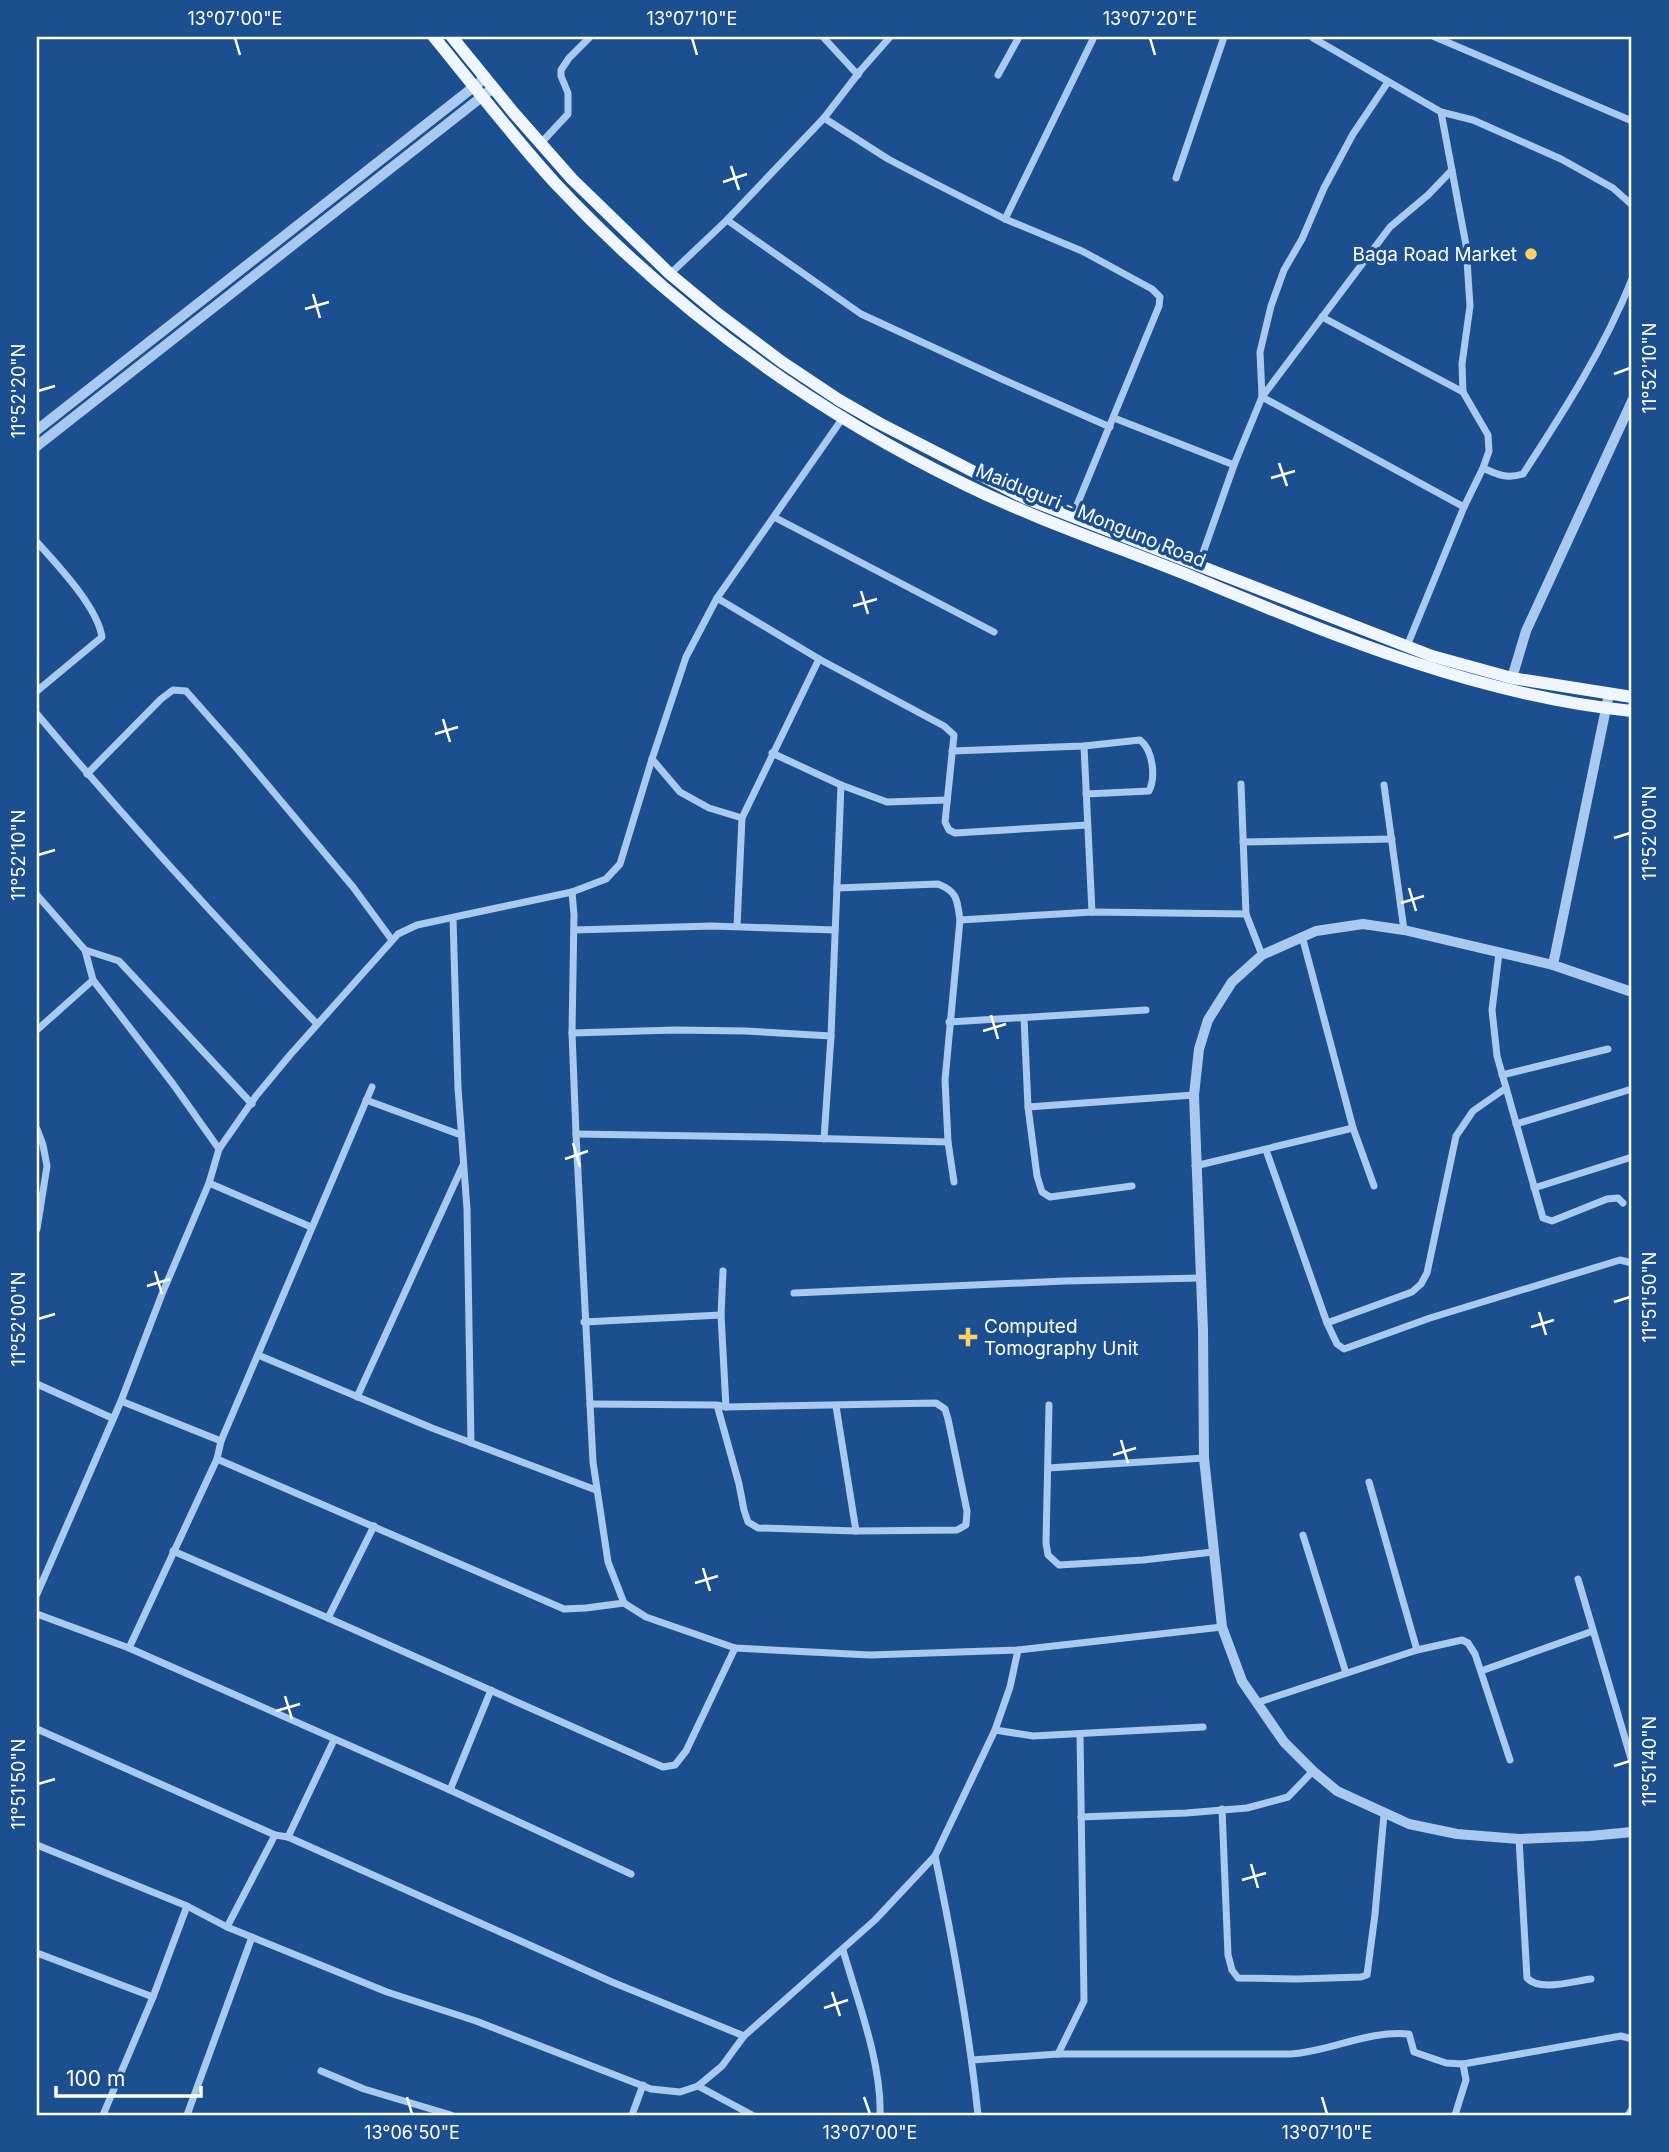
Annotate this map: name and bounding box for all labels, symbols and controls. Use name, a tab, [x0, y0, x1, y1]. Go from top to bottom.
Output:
text: 13°07'00"E	[188, 8, 282, 29]
text: 13°07'10"E	[647, 8, 737, 29]
text: 13°07'20"E	[1103, 8, 1197, 29]
place label: Baga Road Market	[1352, 243, 1517, 266]
marker: Baga Road Market	[1523, 246, 1539, 262]
text: 11°52'10"N	[1639, 323, 1660, 413]
text: 11°52'20"N	[8, 344, 29, 438]
street label: Maiduguri - Monguno Road	[972, 459, 1209, 572]
text: 11°52'00"N	[1639, 786, 1660, 880]
text: 11°52'10"N	[8, 810, 29, 900]
text: 11°51'50"N	[1639, 1252, 1660, 1342]
text: 11°52'00"N	[8, 1272, 29, 1366]
place label: Computed Tomography Unit	[984, 1315, 1138, 1360]
marker: Computed Tomography Unit	[958, 1327, 978, 1347]
text: 11°51'40"N	[1639, 1716, 1660, 1806]
text: 11°51'50"N	[8, 1739, 29, 1829]
scale bar	[56, 2054, 201, 2098]
text: 100 m	[66, 2066, 125, 2091]
text: 13°06'50"E	[364, 2122, 460, 2143]
text: 13°07'00"E	[823, 2122, 917, 2143]
text: 13°07'10"E	[1282, 2122, 1372, 2143]

